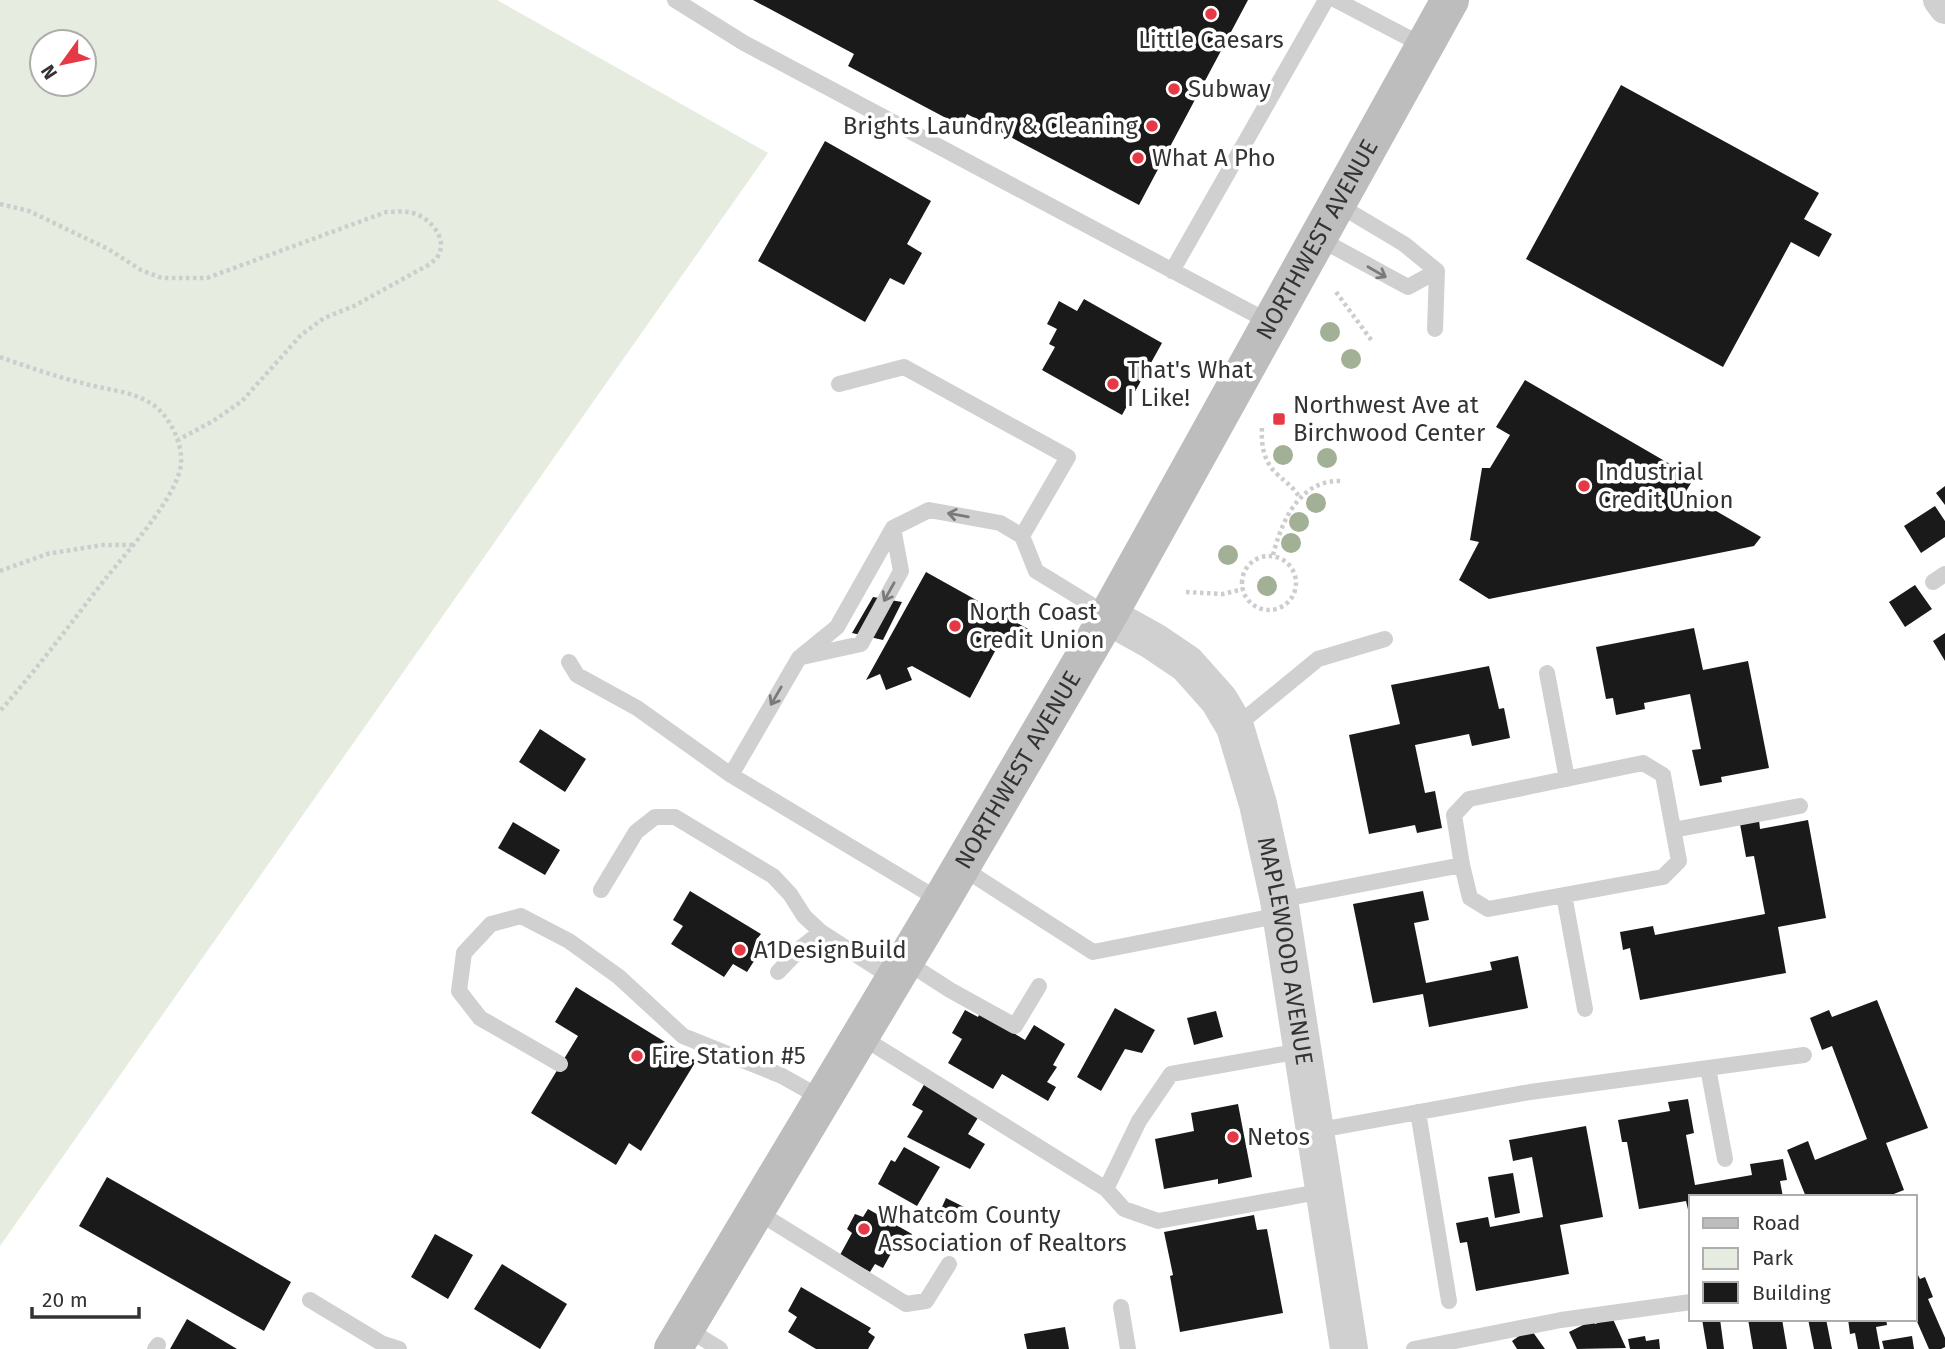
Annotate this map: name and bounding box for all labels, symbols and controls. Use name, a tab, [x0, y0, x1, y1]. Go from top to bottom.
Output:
marker: Little Caesars	[1203, 6, 1219, 22]
place label: Little Caesars	[1138, 26, 1284, 54]
north arrow	[28, 28, 98, 98]
text: N	[36, 60, 62, 84]
place label: Subway	[1188, 75, 1271, 103]
marker: Subway	[1166, 81, 1182, 97]
place label: Brights Laundry & Cleaning	[843, 112, 1139, 140]
marker: Brights Laundry & Cleaning	[1144, 118, 1160, 134]
street label: NORTHWEST AVENUE	[1250, 135, 1384, 344]
place label: What A Pho	[1152, 144, 1276, 172]
marker: What A Pho	[1130, 150, 1146, 166]
one-way arrow	[1366, 266, 1387, 279]
place label: That's What I Like!	[1127, 356, 1253, 412]
marker: That's What I Like!	[1105, 376, 1121, 392]
place label: Northwest Ave at Birchwood Center	[1293, 391, 1486, 447]
marker: Northwest Ave at Birchwood Center	[1271, 411, 1287, 427]
place label: Industrial Credit Union	[1598, 458, 1734, 514]
marker: Industrial Credit Union	[1576, 478, 1592, 494]
one-way arrow	[947, 508, 970, 521]
one-way arrow	[882, 582, 896, 602]
place label: North Coast Credit Union	[969, 598, 1105, 654]
marker: North Coast Credit Union	[947, 618, 963, 634]
street label: NORTHWEST AVENUE	[949, 666, 1087, 874]
one-way arrow	[769, 686, 783, 706]
street label: MAPLEWOOD AVENUE	[1252, 834, 1319, 1067]
place label: A1DesignBuild	[754, 936, 907, 964]
marker: A1DesignBuild	[732, 942, 748, 958]
place label: Fire Station #5	[651, 1042, 806, 1070]
marker: Fire Station #5	[629, 1048, 645, 1064]
place label: Netos	[1247, 1123, 1310, 1151]
marker: Netos	[1225, 1129, 1241, 1145]
legend	[1689, 1195, 1917, 1321]
place label: Whatcom County Association of Realtors	[878, 1201, 1127, 1257]
text: Road	[1752, 1210, 1800, 1236]
marker: Whatcom County Association of Realtors	[856, 1221, 872, 1237]
text: Park	[1752, 1245, 1794, 1271]
scale bar	[32, 1276, 138, 1320]
text: Building	[1752, 1280, 1831, 1306]
text: 20 m	[42, 1287, 88, 1313]

